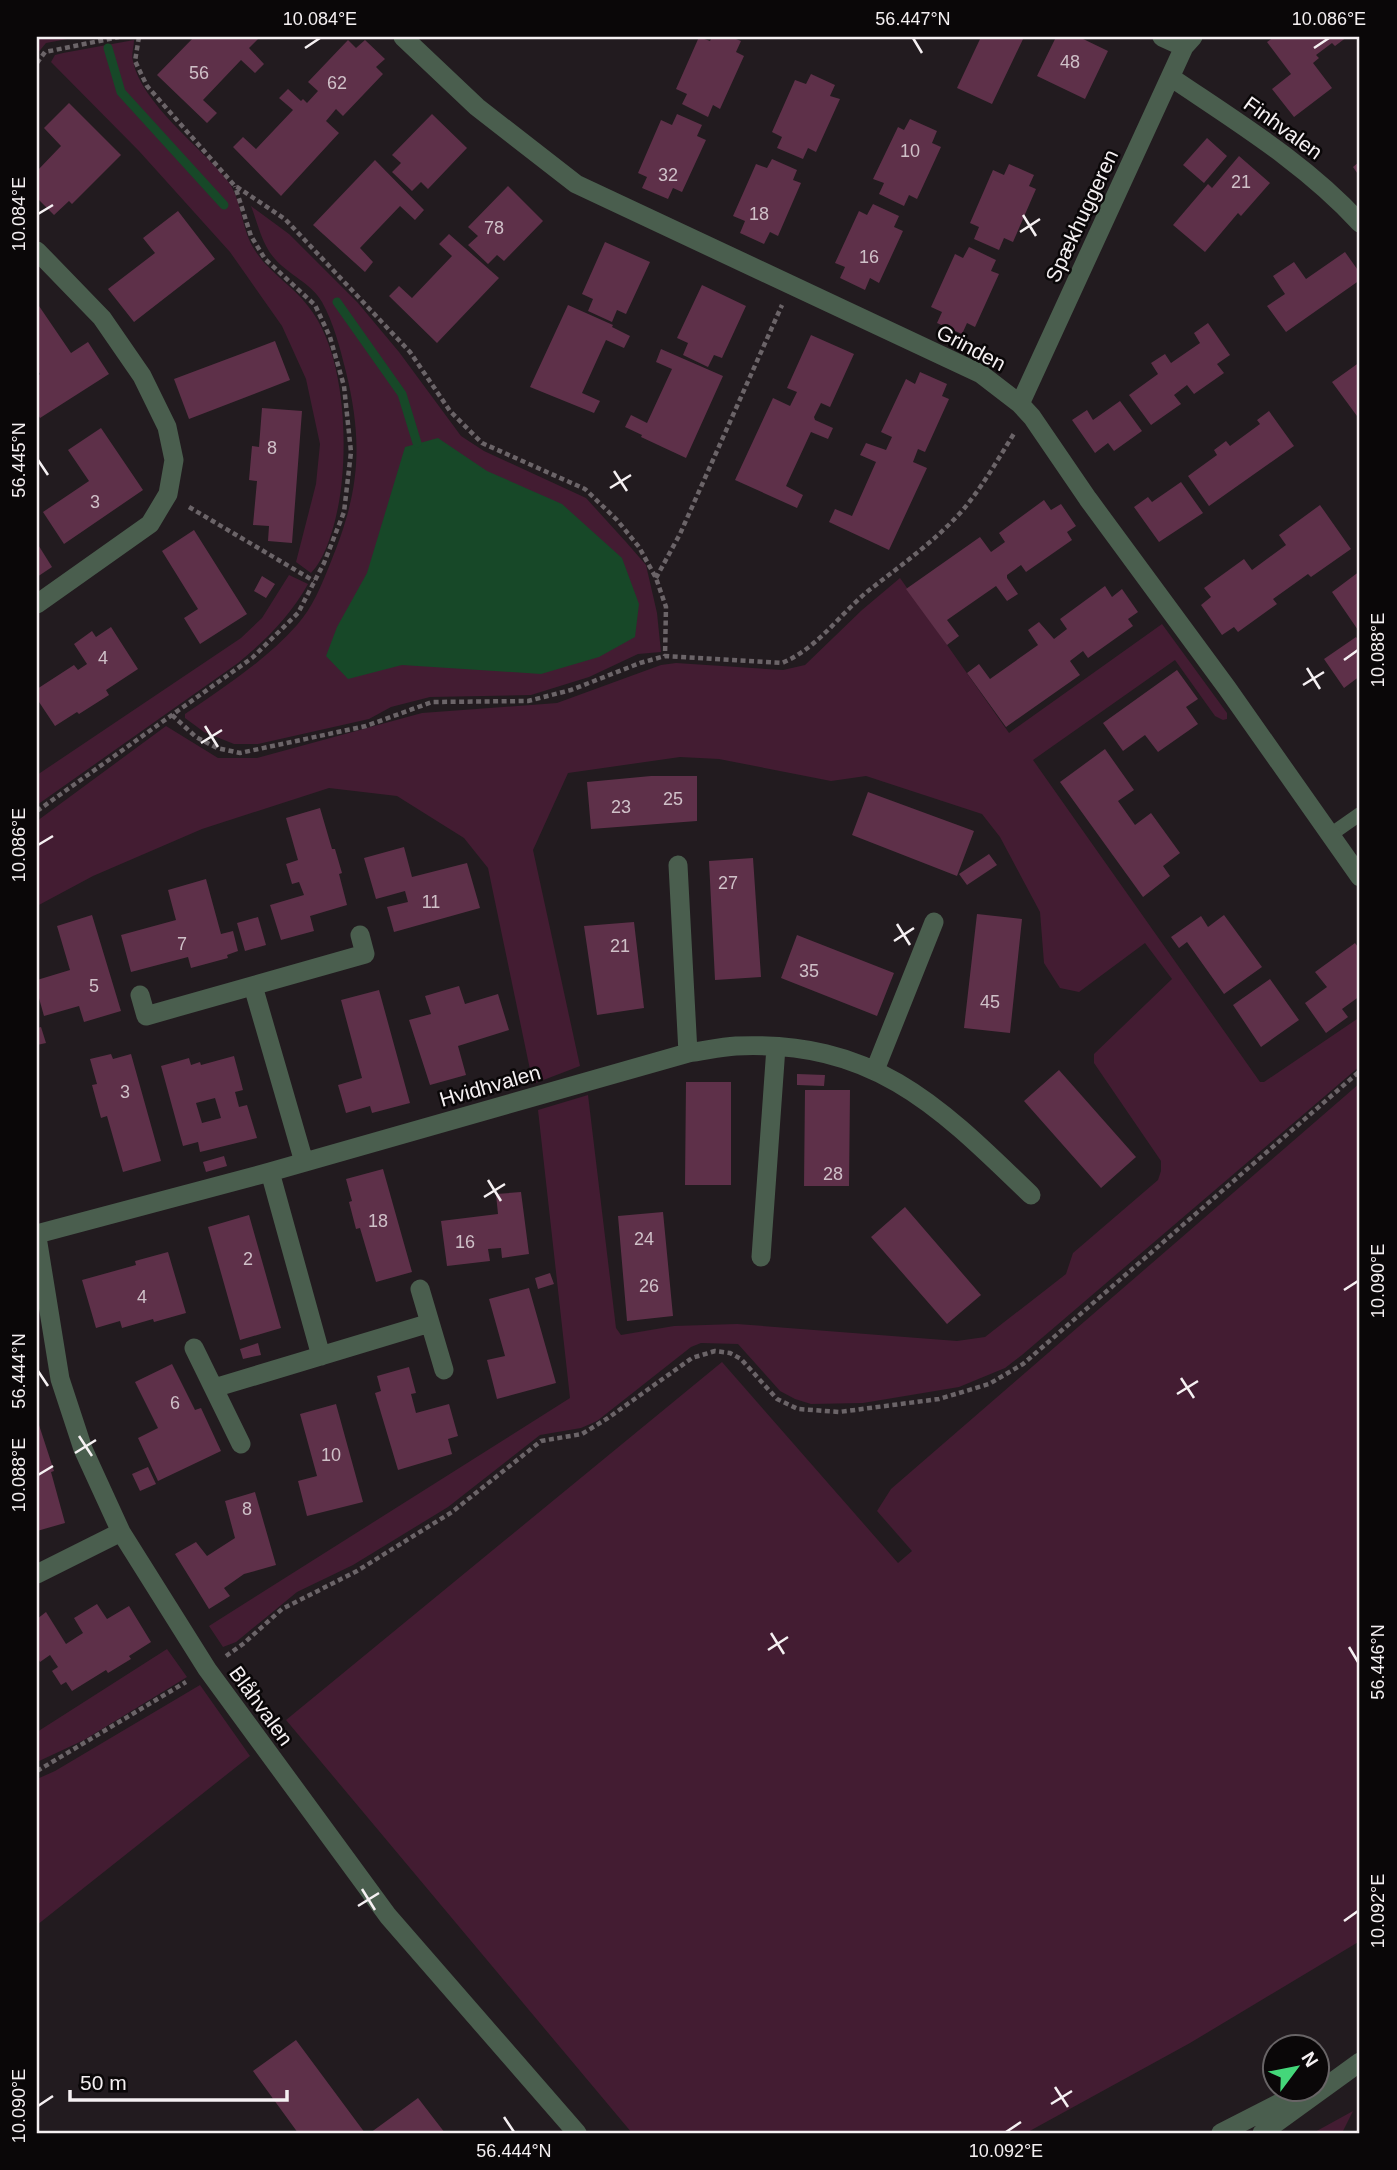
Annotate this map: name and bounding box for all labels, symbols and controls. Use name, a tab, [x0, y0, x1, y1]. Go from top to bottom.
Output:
text: 10.084°E	[283, 9, 357, 29]
text: 56.447°N	[875, 9, 951, 29]
text: 10.086°E	[1292, 9, 1366, 29]
house number: 48	[1060, 52, 1080, 72]
house number: 56	[189, 63, 209, 83]
house number: 62	[327, 73, 347, 93]
street label: Finhvalen	[1240, 92, 1327, 164]
house number: 10	[900, 141, 920, 161]
street label: Spækhuggeren	[1041, 146, 1122, 286]
house number: 32	[658, 165, 678, 185]
house number: 21	[1231, 172, 1251, 192]
text: 10.084°E	[9, 177, 29, 251]
house number: 18	[749, 204, 769, 224]
house number: 78	[484, 218, 504, 238]
house number: 16	[859, 247, 879, 267]
street label: Grinden	[933, 320, 1010, 375]
text: 56.445°N	[9, 422, 29, 498]
house number: 8	[267, 438, 277, 458]
house number: 3	[90, 492, 100, 512]
text: 10.088°E	[1368, 613, 1388, 687]
house number: 4	[98, 648, 108, 668]
house number: 25	[663, 789, 683, 809]
house number: 23	[611, 797, 631, 817]
text: 10.086°E	[9, 808, 29, 882]
house number: 27	[718, 873, 738, 893]
house number: 11	[422, 892, 440, 912]
house number: 7	[177, 934, 187, 954]
house number: 21	[610, 936, 630, 956]
house number: 35	[799, 961, 819, 981]
house number: 5	[89, 976, 99, 996]
house number: 45	[980, 992, 1000, 1012]
street label: Hvidhvalen	[437, 1060, 543, 1111]
house number: 3	[120, 1082, 130, 1102]
house number: 28	[823, 1164, 843, 1184]
house number: 18	[368, 1211, 388, 1231]
house number: 24	[634, 1229, 654, 1249]
house number: 16	[455, 1232, 475, 1252]
text: 10.090°E	[1368, 1244, 1388, 1318]
house number: 2	[243, 1249, 253, 1269]
house number: 26	[639, 1276, 659, 1296]
house number: 4	[137, 1287, 147, 1307]
text: 56.444°N	[9, 1333, 29, 1409]
house number: 6	[170, 1393, 180, 1413]
text: 10.088°E	[9, 1438, 29, 1512]
house number: 10	[321, 1445, 341, 1465]
house number: 8	[242, 1499, 252, 1519]
text: 56.446°N	[1368, 1624, 1388, 1700]
street label: Blåhvalen	[225, 1662, 298, 1750]
text: 10.092°E	[1368, 1874, 1388, 1948]
north arrow	[1260, 2034, 1330, 2104]
text: N	[1297, 2048, 1323, 2071]
scale bar	[70, 2058, 287, 2102]
text: 10.090°E	[9, 2069, 29, 2143]
text: 50 m	[80, 2071, 127, 2094]
text: 56.444°N	[476, 2141, 552, 2161]
text: 10.092°E	[969, 2141, 1043, 2161]

